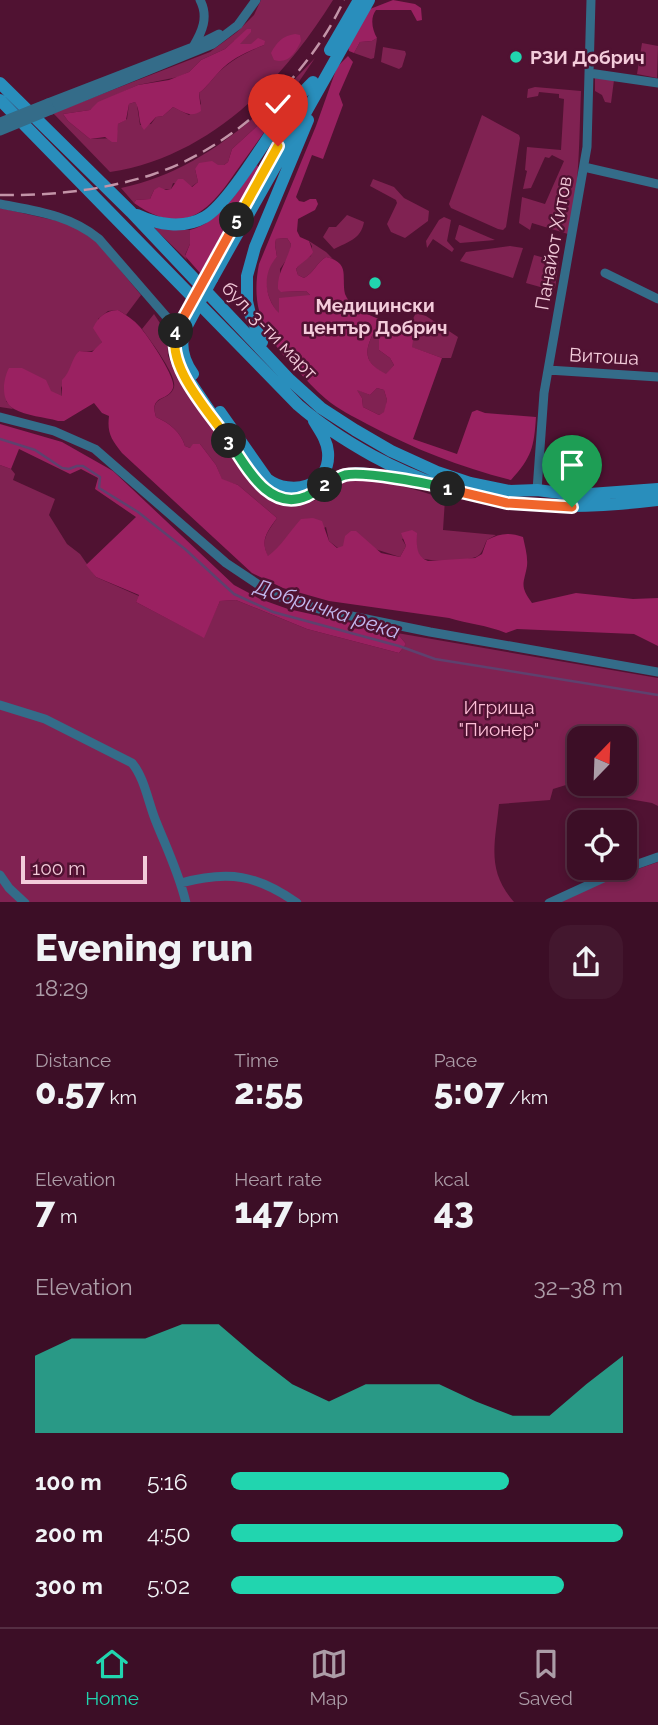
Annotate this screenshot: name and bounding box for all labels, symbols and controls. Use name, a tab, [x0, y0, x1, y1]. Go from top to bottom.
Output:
place label: РЗИ Добрич	[530, 46, 645, 68]
marker: РЗИ Добрич	[508, 49, 524, 65]
pin	[248, 74, 308, 146]
icon: check	[259, 85, 297, 123]
street label: Панайот Хитов	[530, 174, 576, 312]
pin: 5	[219, 202, 254, 238]
text: 5	[231, 208, 242, 230]
marker: Медицински център Добрич	[367, 275, 383, 291]
street label: бул. 3-ти март	[218, 276, 322, 384]
place label: Медицински център Добрич	[303, 294, 447, 338]
pin: 4	[158, 314, 194, 348]
text: 4	[170, 319, 181, 341]
street label: Витоша	[569, 343, 639, 369]
pin: 3	[212, 424, 246, 458]
text: 3	[223, 429, 234, 451]
pin	[542, 435, 602, 507]
icon: arrive	[553, 446, 591, 484]
pin: 2	[308, 468, 342, 503]
pin: 1	[430, 472, 466, 506]
text: 2	[319, 473, 330, 495]
text: 1	[443, 477, 452, 499]
water label: Добричка река	[250, 573, 403, 644]
park label: Игрища "Пионер"	[459, 696, 539, 740]
north arrow	[567, 726, 637, 796]
map controls	[567, 726, 637, 880]
button: locate	[567, 810, 637, 880]
scale bar	[21, 853, 147, 885]
text: 100 m	[32, 857, 86, 879]
text: Evening run	[35, 925, 253, 970]
button: share	[549, 925, 623, 999]
text: 18:29	[35, 974, 88, 1001]
text: Distance	[35, 1049, 111, 1071]
text: Time	[234, 1049, 279, 1071]
text: Pace	[434, 1049, 477, 1071]
text: 0.57	[35, 1071, 105, 1112]
text: 2:55	[234, 1071, 303, 1112]
text: 5:07	[434, 1071, 504, 1112]
text: km	[105, 1086, 137, 1108]
text: /km	[504, 1086, 548, 1108]
text: Elevation	[35, 1168, 116, 1190]
text: Heart rate	[234, 1168, 322, 1190]
text: kcal	[434, 1168, 469, 1190]
text: 7	[35, 1190, 55, 1231]
text: 147	[234, 1190, 293, 1231]
text: 43	[434, 1190, 474, 1231]
text: m	[55, 1205, 77, 1227]
text: bpm	[293, 1205, 339, 1227]
text: Elevation	[35, 1273, 133, 1300]
text: 32–38 m	[534, 1273, 623, 1300]
text: 100 m	[35, 1468, 102, 1495]
text: 5:16	[147, 1468, 188, 1495]
text: 200 m	[35, 1520, 103, 1547]
text: 4:50	[147, 1520, 191, 1547]
text: 300 m	[35, 1572, 103, 1599]
text: 5:02	[147, 1572, 190, 1599]
tab: Home	[85, 1645, 139, 1709]
tab: Map	[309, 1645, 348, 1709]
tab: Saved	[518, 1645, 573, 1709]

